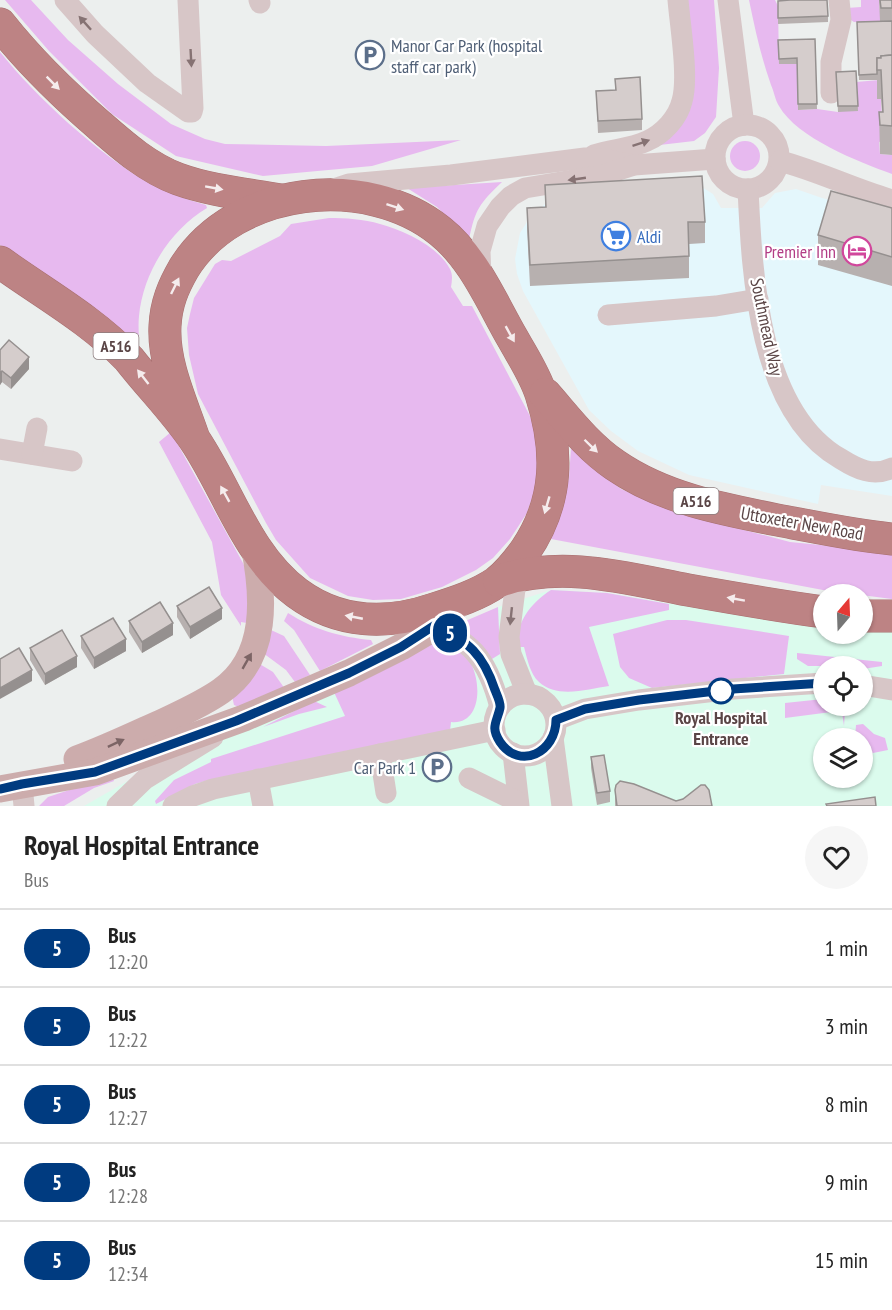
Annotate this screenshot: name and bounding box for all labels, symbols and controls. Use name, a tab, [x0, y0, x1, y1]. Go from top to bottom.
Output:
one-way arrow	[78, 15, 92, 30]
place label: Manor Car Park (hospital staff car park)	[391, 34, 543, 78]
parking icon: Manor Car Park (hospital staff car park)	[354, 39, 386, 71]
one-way arrow	[187, 49, 196, 68]
one-way arrow	[46, 76, 60, 91]
one-way arrow	[632, 138, 650, 147]
one-way arrow	[568, 174, 587, 184]
one-way arrow	[204, 184, 223, 193]
one-way arrow	[386, 203, 404, 212]
supermarket icon: Aldi	[600, 220, 632, 252]
place label: Aldi	[637, 225, 661, 248]
hotel icon: Premier Inn	[841, 235, 873, 267]
place label: Premier Inn	[764, 240, 836, 263]
street label: Southmead Way	[745, 276, 789, 378]
one-way arrow	[170, 277, 179, 294]
one-way arrow	[505, 325, 515, 342]
road number: A516	[94, 333, 138, 359]
one-way arrow	[137, 369, 150, 385]
one-way arrow	[583, 439, 598, 453]
one-way arrow	[220, 485, 230, 502]
road number: A516	[674, 488, 718, 514]
one-way arrow	[542, 496, 551, 514]
street label: Uttoxeter New Road	[739, 501, 865, 545]
north arrow	[813, 584, 873, 644]
map controls	[813, 584, 873, 788]
one-way arrow	[727, 594, 746, 603]
one-way arrow	[506, 607, 516, 626]
one-way arrow	[344, 612, 363, 621]
line badge: 5	[430, 614, 470, 652]
text: 5	[445, 620, 455, 647]
one-way arrow	[242, 652, 252, 669]
button: locate	[813, 656, 873, 716]
marker: Royal Hospital Entrance	[708, 678, 734, 704]
place label: Royal Hospital Entrance	[675, 706, 768, 750]
button: layers	[813, 728, 873, 788]
one-way arrow	[108, 739, 125, 748]
parking icon: Car Park 1	[421, 751, 453, 783]
place label: Car Park 1	[354, 756, 416, 779]
text: Royal Hospital Entrance	[24, 826, 259, 863]
button: heart	[805, 826, 868, 889]
text: Bus	[24, 867, 49, 893]
text: Bus	[108, 921, 136, 949]
text: 1 min	[825, 934, 868, 962]
text: 5	[52, 935, 62, 962]
text: 12:20	[108, 949, 148, 975]
text: Bus	[108, 999, 136, 1027]
text: 3 min	[825, 1012, 868, 1040]
text: 5	[52, 1013, 62, 1040]
text: 12:22	[108, 1027, 148, 1053]
text: Bus	[108, 1077, 136, 1105]
text: 8 min	[825, 1090, 868, 1118]
text: 5	[52, 1091, 62, 1118]
text: 12:27	[108, 1105, 148, 1131]
text: Bus	[108, 1155, 136, 1183]
text: 9 min	[825, 1168, 868, 1196]
text: 5	[52, 1169, 62, 1196]
text: 12:28	[108, 1183, 148, 1209]
text: Bus	[108, 1233, 136, 1261]
text: 15 min	[815, 1246, 868, 1274]
text: 5	[52, 1247, 62, 1274]
text: 12:34	[108, 1261, 148, 1287]

